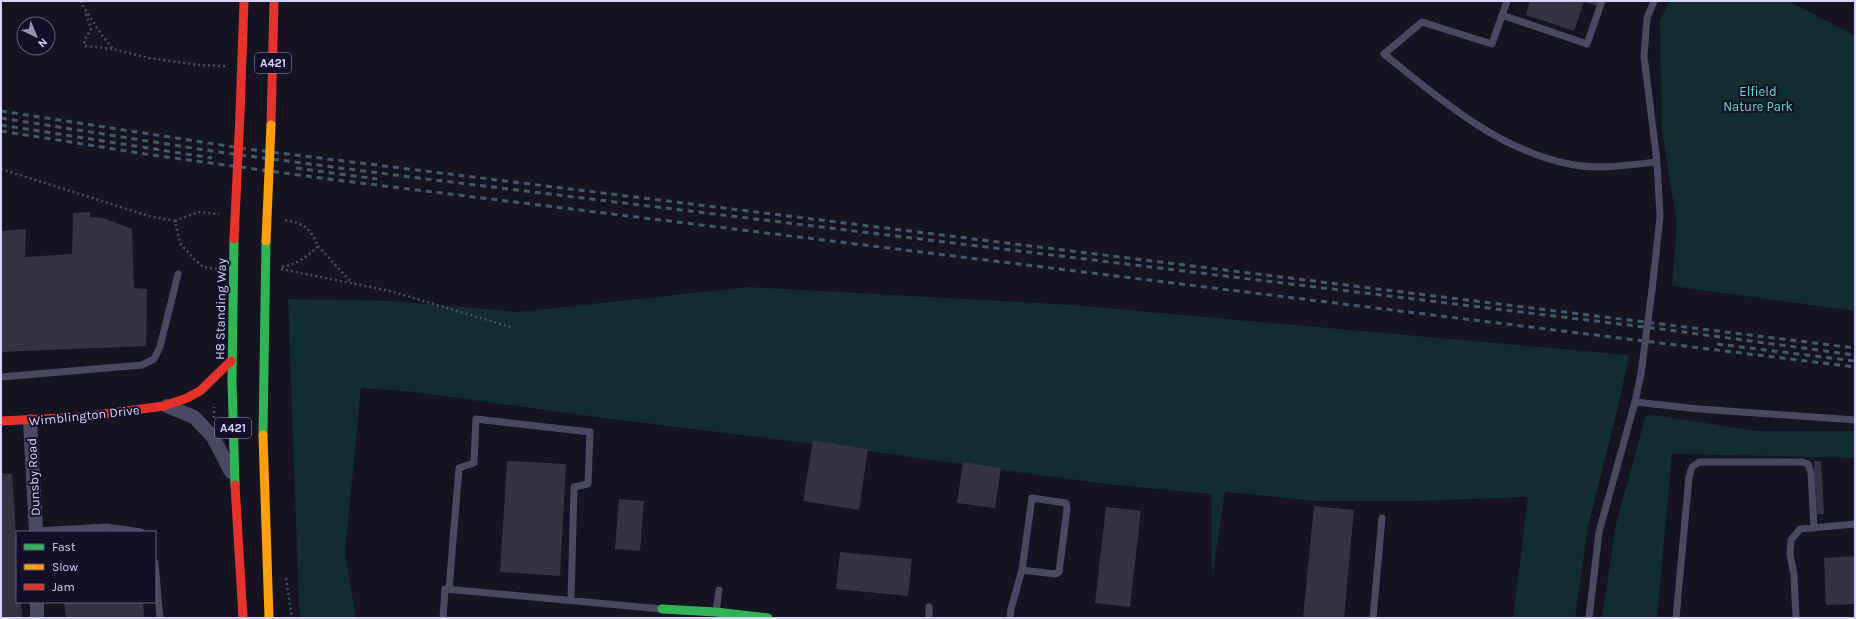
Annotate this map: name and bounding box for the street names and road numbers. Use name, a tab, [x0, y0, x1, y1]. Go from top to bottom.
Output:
road number: A421	[255, 53, 291, 73]
street label: H8 Standing Way	[212, 258, 229, 360]
street label: Wimblington Drive	[28, 402, 141, 429]
road number: A421	[215, 418, 251, 438]
street label: Dunsby Road	[24, 438, 43, 516]

